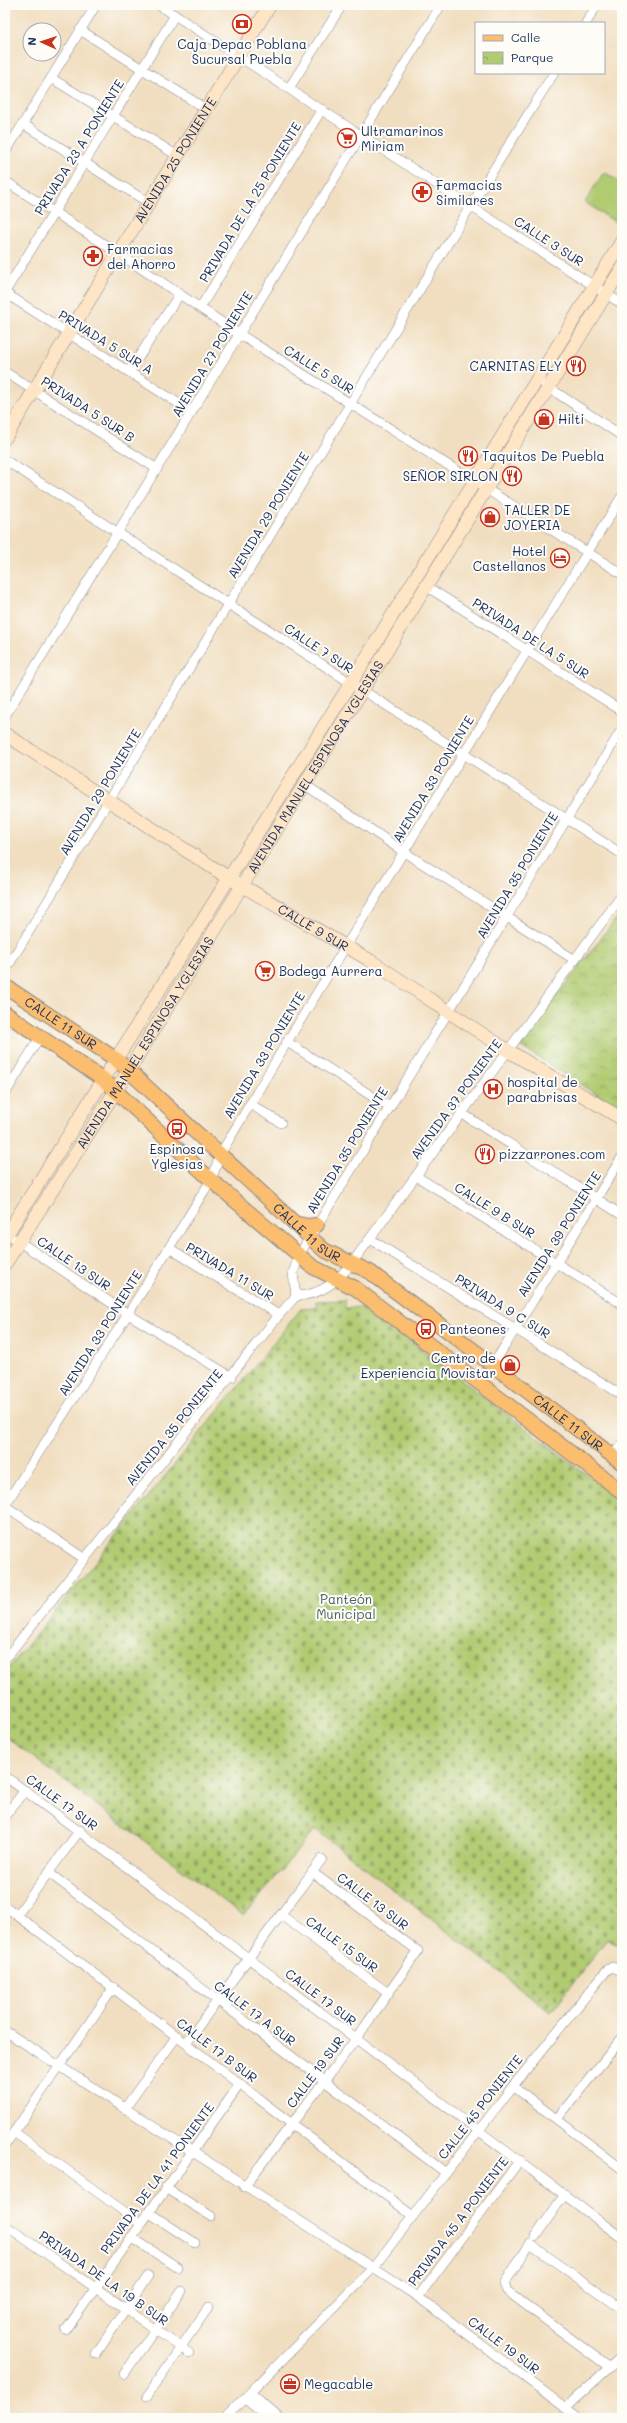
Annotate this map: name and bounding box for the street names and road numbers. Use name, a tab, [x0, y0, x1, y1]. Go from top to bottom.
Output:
street label: PRIVADA 23 A PONIENTE	[30, 76, 127, 218]
street label: AVENIDA 25 PONIENTE	[130, 94, 220, 226]
street label: PRIVADA DE LA 25 PONIENTE	[195, 118, 304, 285]
street label: CALLE 3 SUR	[511, 212, 587, 269]
street label: AVENIDA 27 PONIENTE	[167, 288, 256, 420]
street label: PRIVADA 5 SUR A	[56, 306, 157, 378]
street label: CALLE 5 SUR	[281, 340, 358, 397]
street label: PRIVADA 5 SUR B	[38, 372, 138, 445]
street label: AVENIDA 29 PONIENTE	[223, 448, 312, 581]
street label: PRIVADA DE LA 5 SUR	[470, 593, 593, 682]
street label: CALLE 7 SUR	[281, 619, 357, 676]
street label: AVENIDA MANUEL ESPINOSA YGLESIAS	[243, 657, 387, 876]
street label: AVENIDA 33 PONIENTE	[388, 712, 477, 845]
street label: AVENIDA 29 PONIENTE	[55, 725, 144, 858]
street label: AVENIDA 35 PONIENTE	[472, 808, 561, 941]
street label: CALLE 9 SUR	[275, 899, 352, 954]
street label: AVENIDA MANUEL ESPINOSA YGLESIAS	[72, 933, 217, 1152]
street label: AVENIDA 33 PONIENTE	[219, 988, 308, 1121]
street label: CALLE 11 SUR	[22, 992, 101, 1053]
street label: AVENIDA 37 PONIENTE	[406, 1035, 505, 1162]
street label: AVENIDA 35 PONIENTE	[302, 1083, 391, 1216]
street label: AVENIDA 39 PONIENTE	[513, 1168, 604, 1300]
street label: CALLE 9 B SUR	[452, 1178, 539, 1241]
street label: CALLE 11 SUR	[270, 1199, 344, 1265]
street label: CALLE 13 SUR	[34, 1232, 114, 1294]
street label: PRIVADA 11 SUR	[183, 1238, 277, 1304]
street label: AVENIDA 33 PONIENTE	[54, 1267, 145, 1399]
street label: PRIVADA 9 C SUR	[453, 1269, 554, 1342]
street label: AVENIDA 35 PONIENTE	[121, 1365, 226, 1488]
street label: CALLE 11 SUR	[530, 1390, 607, 1454]
street label: CALLE 17 SUR	[23, 1770, 102, 1833]
street label: CALLE 13 SUR	[334, 1868, 413, 1933]
street label: CALLE 15 SUR	[303, 1912, 382, 1976]
street label: CALLE 17 SUR	[282, 1964, 360, 2029]
street label: CALLE 17 A SUR	[211, 1976, 300, 2049]
street label: CALLE 17 B SUR	[173, 2014, 261, 2086]
street label: CALLE 19 SUR	[282, 2032, 347, 2111]
street label: CALLE 45 PONIENTE	[433, 2051, 526, 2162]
street label: PRIVADA DE LA 41 PONIENTE	[96, 2099, 217, 2257]
street label: PRIVADA 45 A PONIENTE	[403, 2153, 512, 2289]
street label: PRIVADA DE LA 19 B SUR	[36, 2226, 172, 2329]
street label: CALLE 19 SUR	[465, 2312, 544, 2377]

